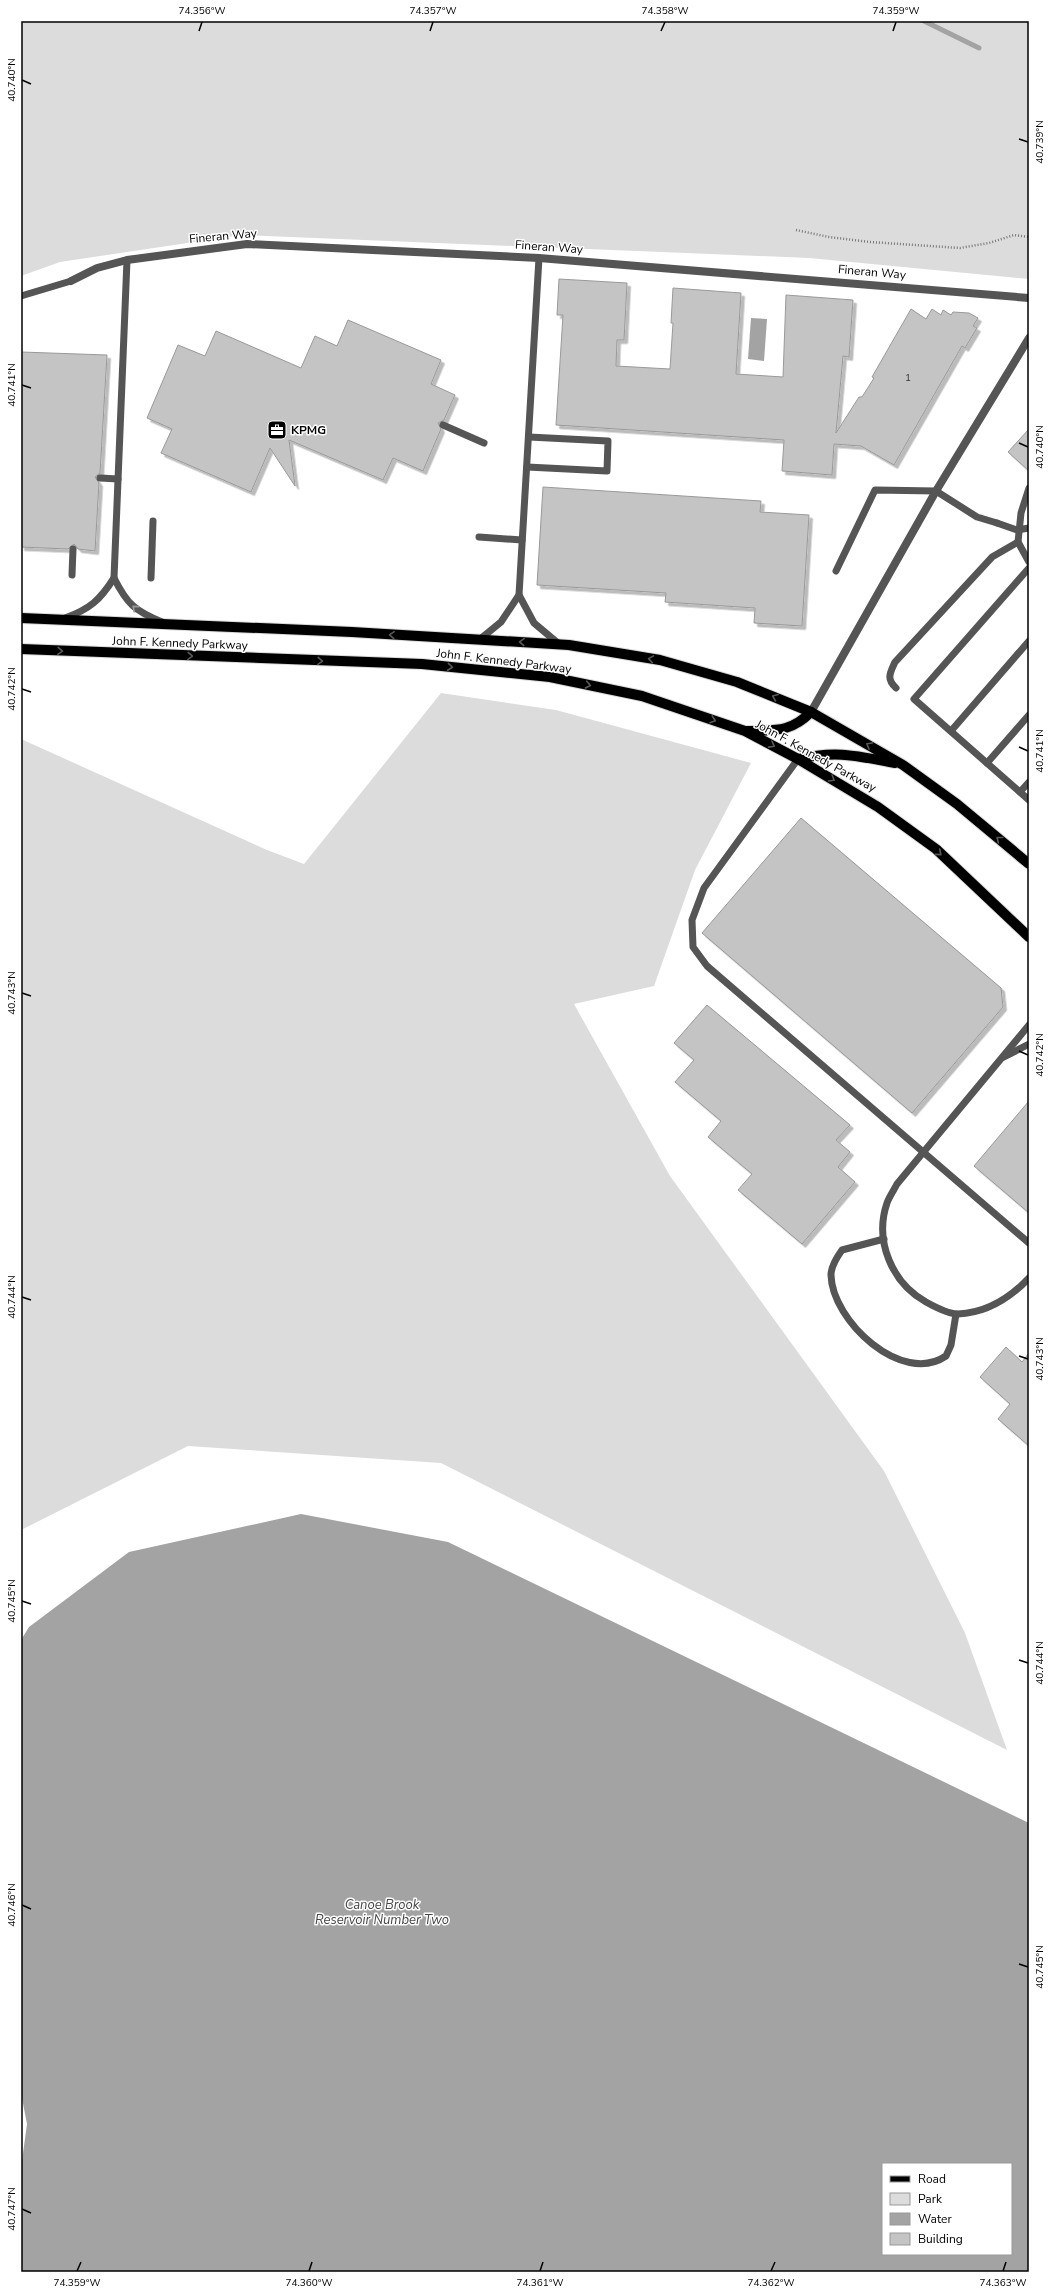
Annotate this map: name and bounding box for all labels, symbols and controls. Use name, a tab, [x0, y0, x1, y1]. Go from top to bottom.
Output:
text: 74.356°W	[178, 4, 226, 18]
text: 74.357°W	[409, 4, 457, 18]
text: 74.358°W	[641, 4, 689, 18]
text: 74.359°W	[872, 4, 920, 18]
text: 40.740°N	[5, 58, 19, 102]
text: 40.739°N	[1033, 120, 1047, 164]
street label: Fineran Way	[188, 225, 258, 247]
street label: Fineran Way	[514, 237, 584, 257]
street label: Fineran Way	[837, 261, 907, 283]
text: 40.741°N	[5, 363, 19, 407]
house number: 1	[905, 371, 911, 385]
office icon: KPMG	[266, 419, 288, 441]
place label: KPMG	[291, 422, 326, 438]
text: 40.740°N	[1033, 425, 1047, 469]
one-way arrow	[132, 605, 139, 612]
one-way arrow	[389, 630, 395, 639]
street label: John F. Kennedy Parkway	[111, 633, 249, 653]
one-way arrow	[519, 638, 525, 647]
street label: John F. Kennedy Parkway	[435, 645, 573, 677]
one-way arrow	[57, 647, 63, 655]
one-way arrow	[187, 652, 193, 660]
one-way arrow	[648, 655, 654, 663]
one-way arrow	[317, 656, 323, 665]
one-way arrow	[447, 662, 453, 671]
text: 40.742°N	[5, 667, 19, 711]
one-way arrow	[585, 680, 591, 688]
one-way arrow	[771, 694, 778, 702]
one-way arrow	[709, 716, 716, 724]
street label: John F. Kennedy Parkway	[752, 716, 880, 796]
text: 40.741°N	[1033, 729, 1047, 773]
one-way arrow	[767, 741, 775, 748]
one-way arrow	[866, 743, 873, 750]
one-way arrow	[828, 775, 835, 782]
one-way arrow	[997, 837, 1004, 844]
one-way arrow	[934, 848, 942, 855]
text: 40.743°N	[5, 971, 19, 1015]
text: 40.742°N	[1033, 1033, 1047, 1077]
text: 40.744°N	[5, 1275, 19, 1319]
text: 40.743°N	[1033, 1337, 1047, 1381]
text: 40.745°N	[5, 1579, 19, 1623]
text: 40.744°N	[1033, 1641, 1047, 1685]
text: 40.746°N	[5, 1883, 19, 1927]
water label: Canoe Brook Reservoir Number Two	[315, 1896, 449, 1929]
text: 40.745°N	[1033, 1945, 1047, 1989]
legend	[882, 2163, 1012, 2255]
text: Road	[918, 2171, 946, 2187]
text: 40.747°N	[5, 2187, 19, 2231]
text: Park	[918, 2191, 943, 2207]
text: Water	[918, 2211, 952, 2227]
text: Building	[918, 2231, 963, 2247]
text: 74.359°W	[53, 2276, 101, 2290]
text: 74.360°W	[285, 2276, 333, 2290]
text: 74.361°W	[516, 2276, 564, 2290]
text: 74.362°W	[747, 2276, 795, 2290]
text: 74.363°W	[979, 2276, 1027, 2290]

